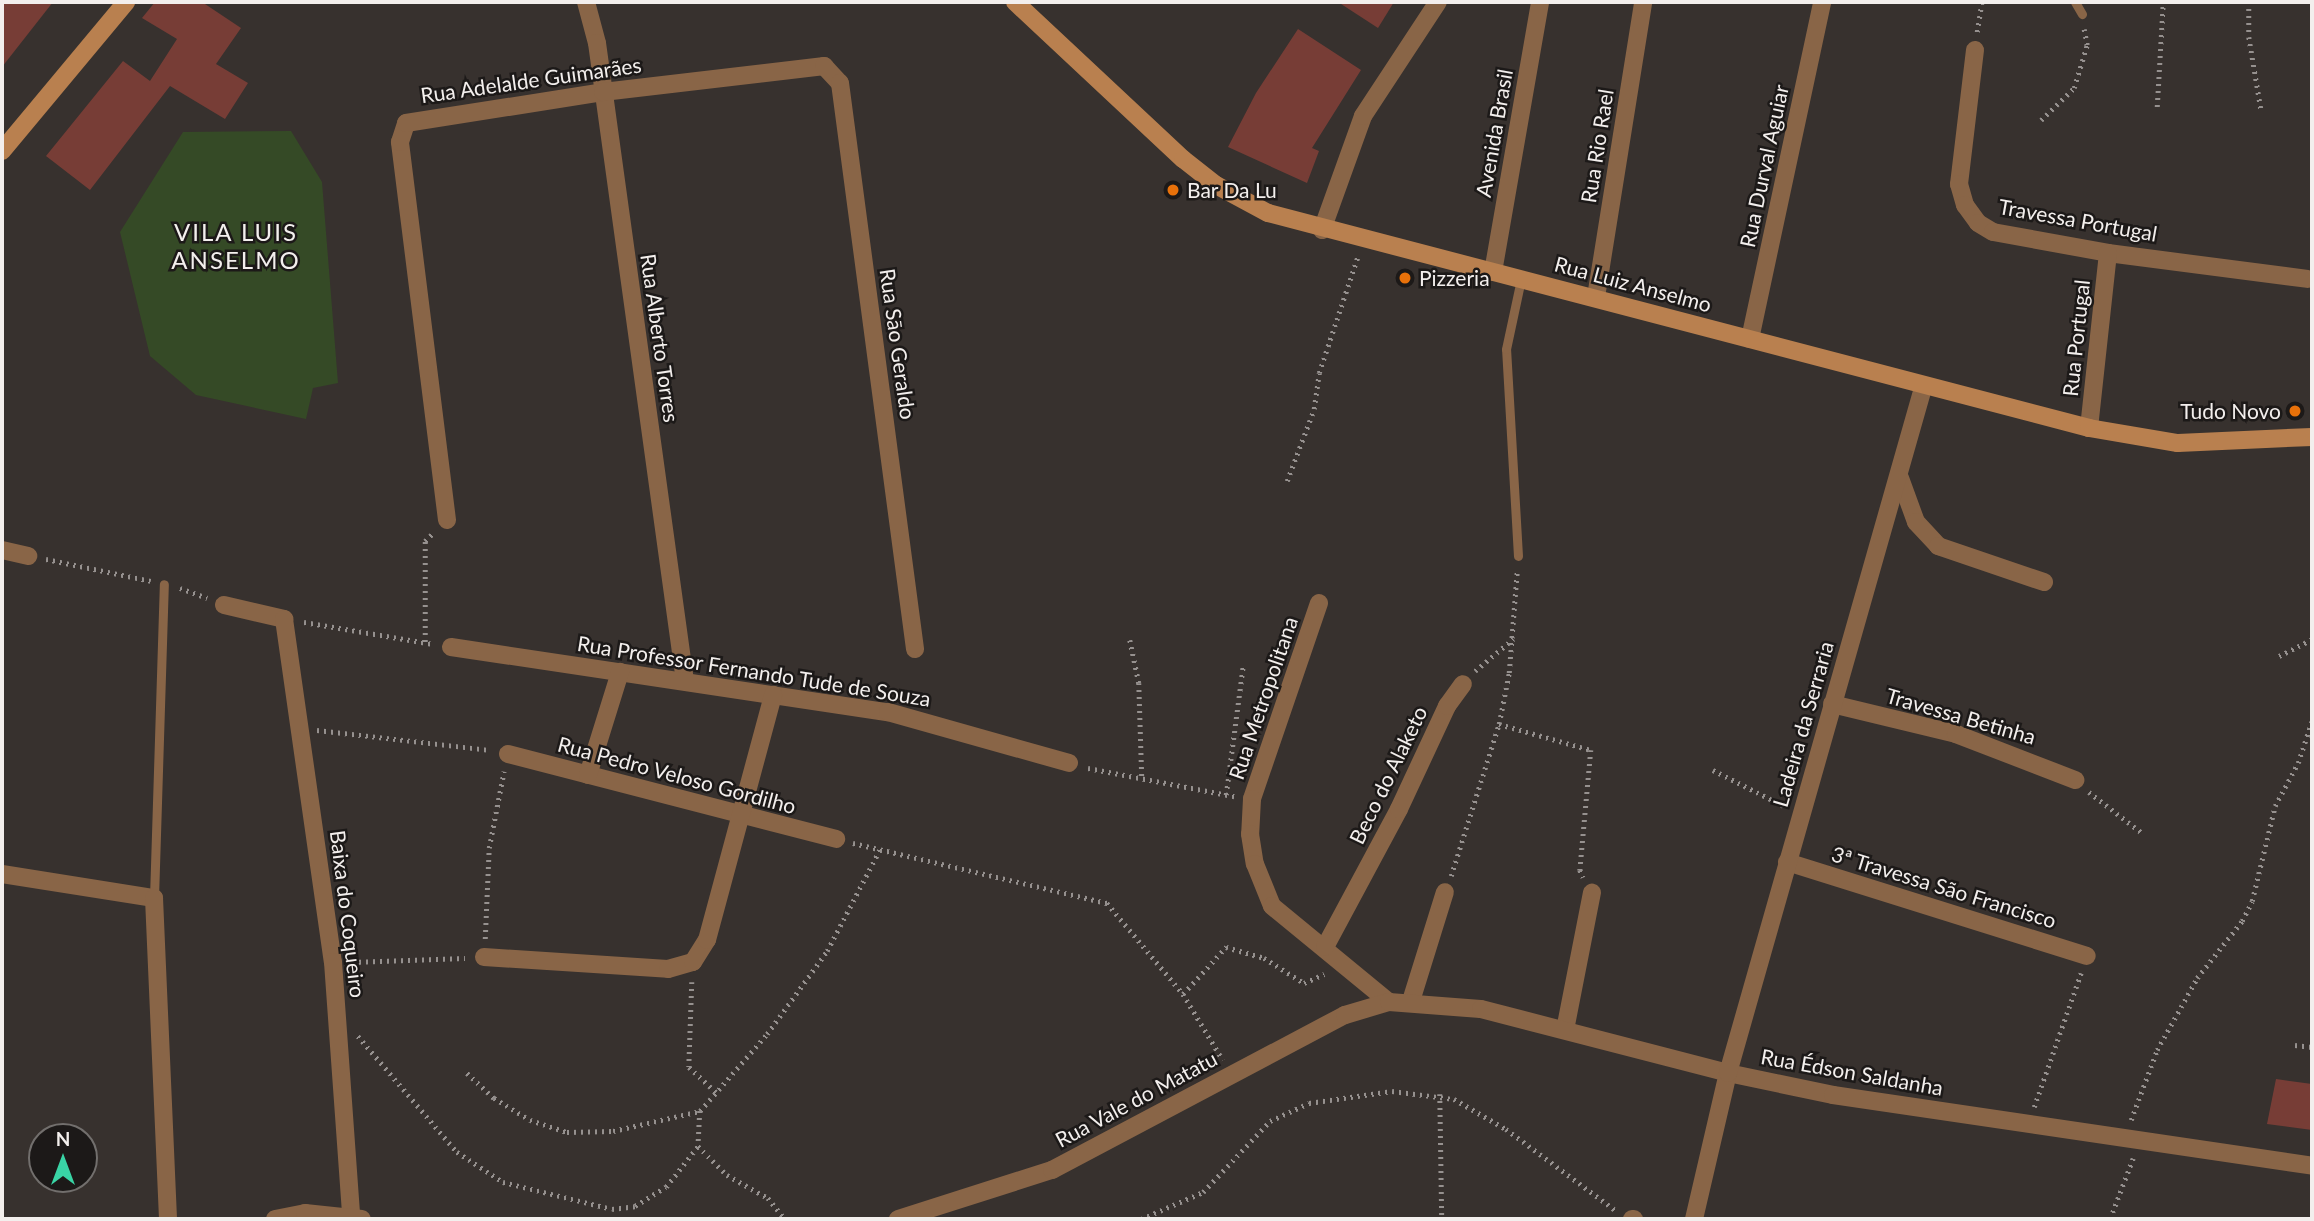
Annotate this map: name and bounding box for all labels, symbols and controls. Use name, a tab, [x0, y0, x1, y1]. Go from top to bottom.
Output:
street label: Rua Adelalde Guimarães	[419, 52, 643, 108]
street label: Avenida Brasil	[1470, 67, 1518, 199]
street label: Rua Durval Aguiar	[1734, 82, 1794, 250]
street label: Rua Rio Rael	[1576, 87, 1618, 205]
place label: Bar Da Lu	[1187, 177, 1277, 203]
marker: Bar Da Lu	[1165, 182, 1181, 198]
street label: Travessa Portugal	[1997, 194, 2159, 246]
district label: VILA LUIS ANSELMO	[172, 218, 300, 274]
street label: Rua Alberto Torres	[636, 251, 684, 425]
street label: Rua Luiz Anselmo	[1551, 251, 1715, 317]
place label: Pizzeria	[1419, 265, 1490, 291]
street label: Rua Sāo Geraldo	[875, 267, 921, 421]
marker: Pizzeria	[1397, 270, 1413, 286]
street label: Rua Portugal	[2057, 278, 2095, 398]
place label: Tudo Novo	[2180, 398, 2281, 424]
marker: Tudo Novo	[2287, 403, 2303, 419]
street label: Rua Metropolitana	[1223, 613, 1303, 783]
street label: Rua Professor Fernando Tude de Souza	[575, 631, 933, 711]
street label: Ladeira da Serraria	[1767, 638, 1839, 810]
street label: Travessa Betinha	[1883, 683, 2039, 749]
street label: Beco do Alaketo	[1344, 702, 1432, 848]
street label: Rua Pedro Veloso Gordilho	[555, 731, 799, 819]
street label: Baixa do Coqueiro	[325, 829, 371, 999]
street label: 3ª Travessa São Francisco	[1828, 841, 2060, 933]
street label: Rua Édson Saldanha	[1759, 1044, 1945, 1100]
street label: Rua Vale do Matatu	[1050, 1046, 1222, 1152]
north arrow	[28, 1123, 98, 1193]
text: N	[56, 1127, 70, 1150]

